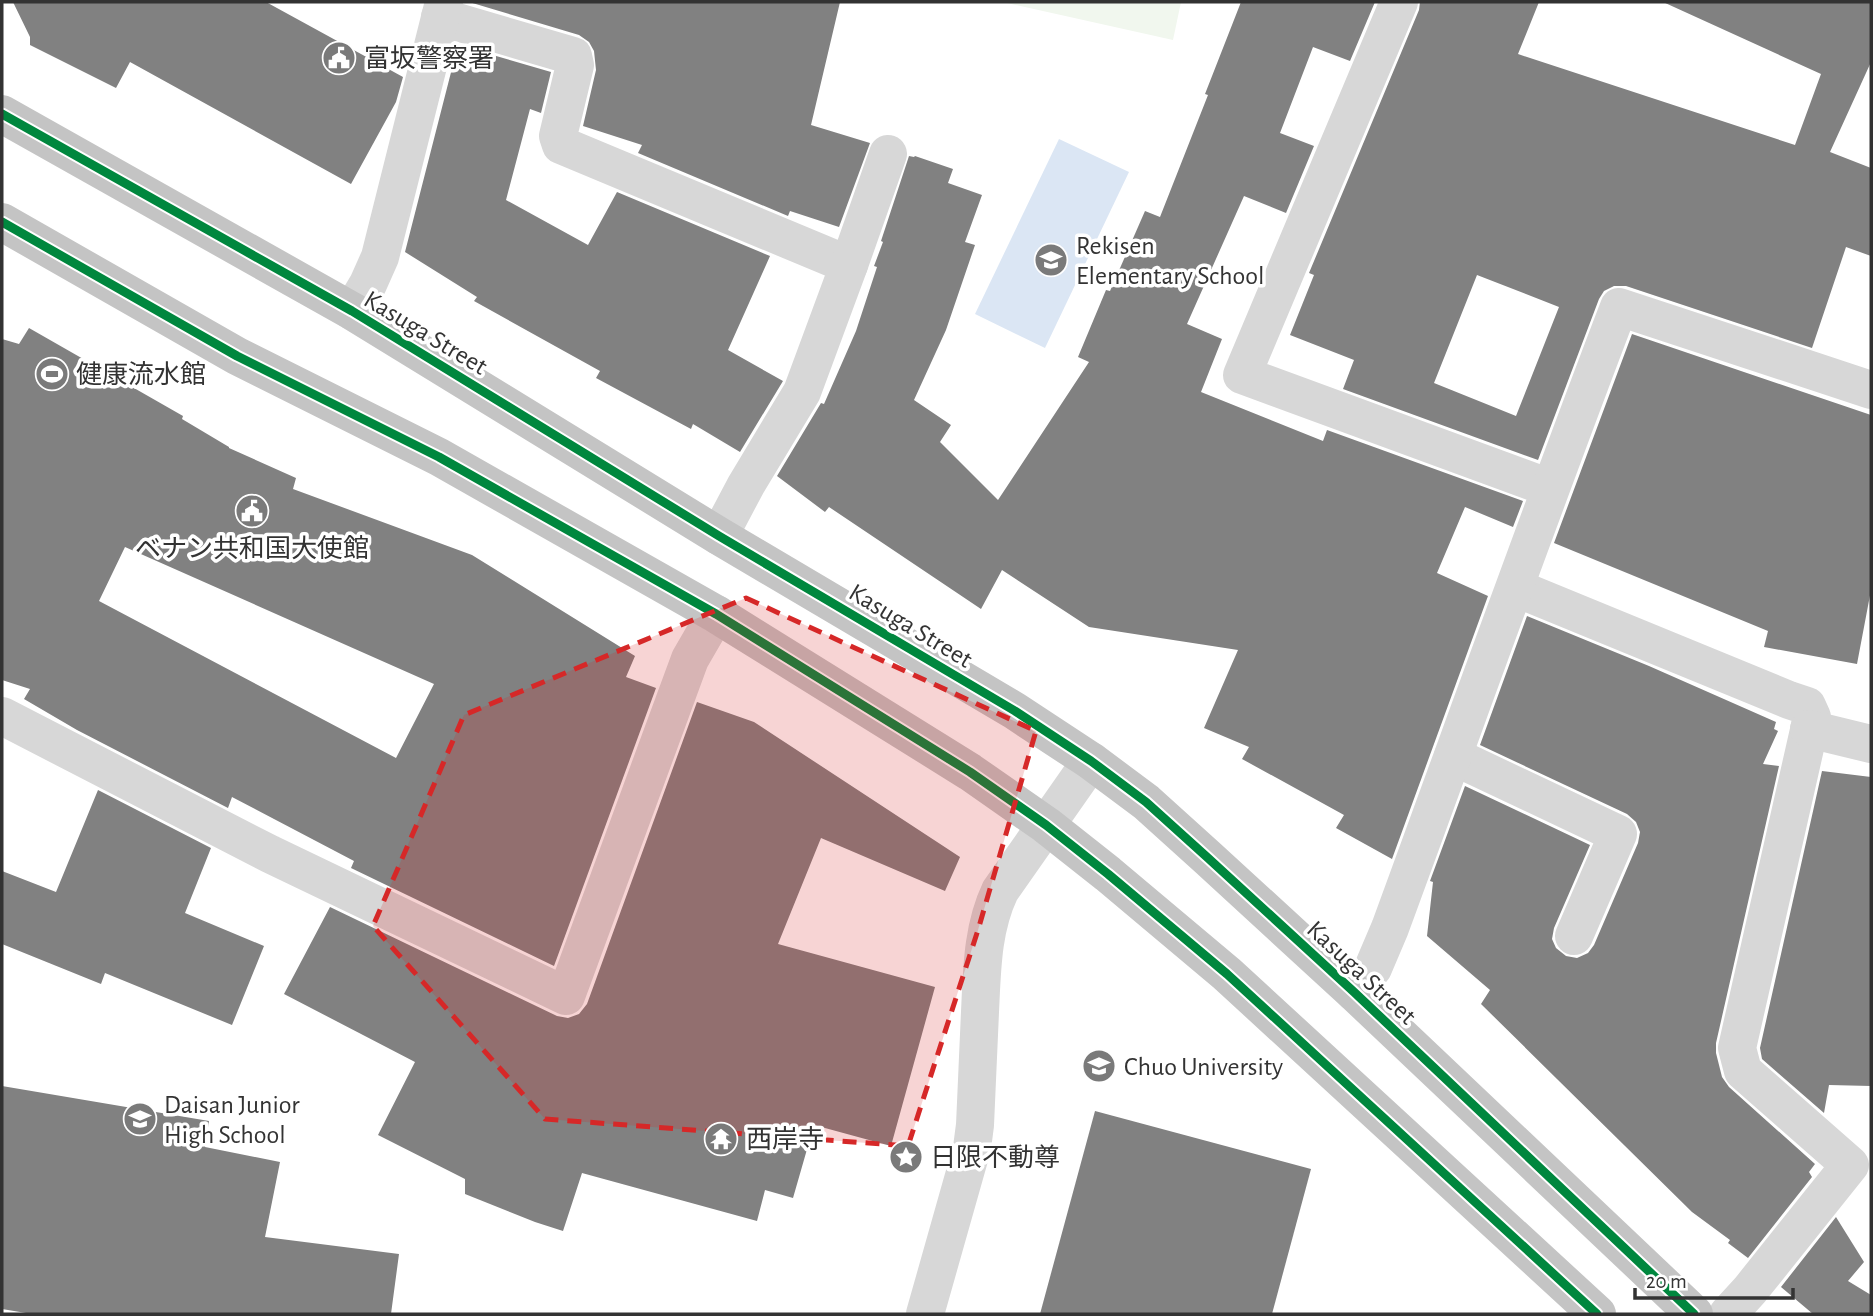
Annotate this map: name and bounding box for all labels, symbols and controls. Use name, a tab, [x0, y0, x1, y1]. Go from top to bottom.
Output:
public building icon: 富坂警察署	[320, 39, 358, 77]
place label: 富坂警察署	[364, 45, 494, 72]
place label: Rekisen Elementary School	[1076, 233, 1265, 289]
school or university icon: Rekisen Elementary School	[1032, 241, 1070, 279]
street label: Kasuga Street	[359, 286, 492, 380]
sports icon: 健康流水館	[33, 355, 71, 393]
place label: 健康流水館	[76, 360, 206, 388]
public building icon: ベナン共和国大使館	[233, 492, 271, 530]
place label: ベナン共和国大使館	[135, 535, 369, 562]
street label: Kasuga Street	[844, 579, 977, 673]
street label: Kasuga Street	[1302, 916, 1421, 1030]
school or university icon: Chuo University	[1080, 1047, 1118, 1085]
place label: Chuo University	[1124, 1054, 1283, 1080]
place label: Daisan Junior High School	[164, 1092, 300, 1148]
school or university icon: Daisan Junior High School	[121, 1100, 159, 1138]
temple icon: 西岸寺	[702, 1120, 740, 1158]
place label: 西岸寺	[746, 1125, 824, 1153]
place icon: 日限不動尊	[887, 1138, 925, 1176]
place label: 日限不動尊	[930, 1144, 1060, 1171]
scale bar	[1635, 1256, 1792, 1300]
text: 20 m	[1646, 1271, 1687, 1292]

